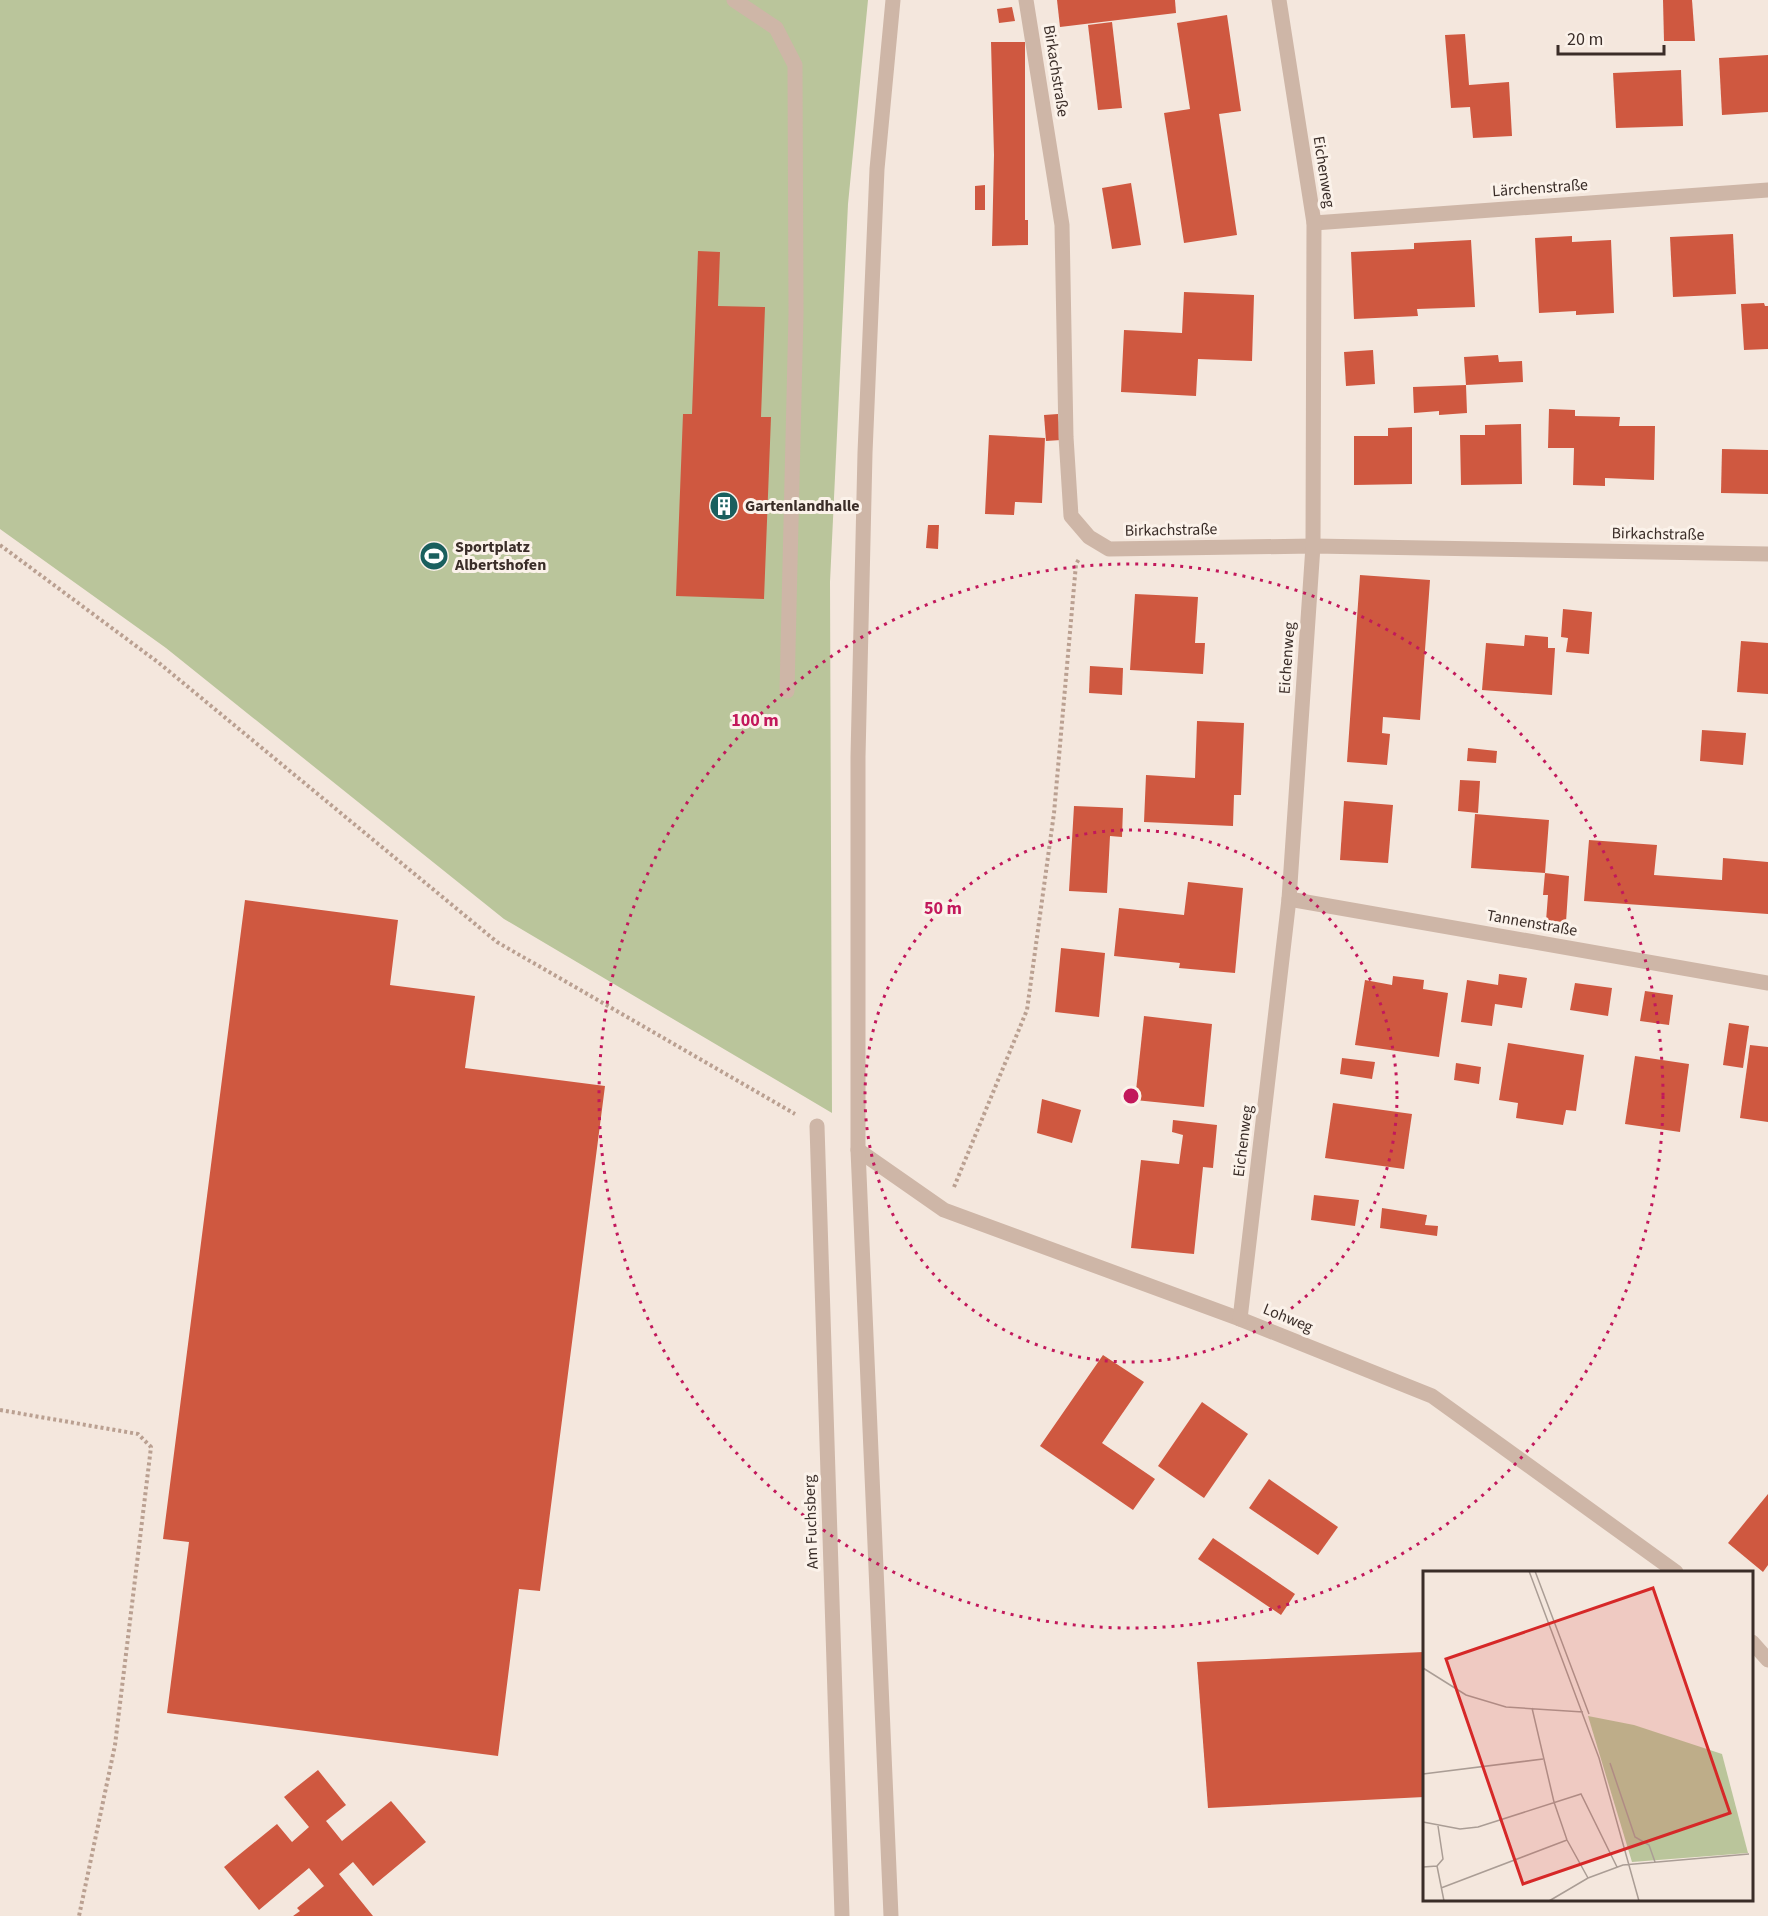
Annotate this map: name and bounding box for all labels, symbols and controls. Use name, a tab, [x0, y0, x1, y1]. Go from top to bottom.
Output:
scale bar	[1558, 18, 1664, 56]
street label: Birkachstraße	[1038, 23, 1074, 119]
text: 20 m	[1567, 27, 1603, 52]
street label: Eichenweg	[1307, 135, 1341, 209]
street label: Lärchenstraße	[1491, 174, 1589, 202]
building icon: Gartenlandhalle	[708, 490, 740, 522]
place label: Gartenlandhalle	[745, 495, 860, 517]
street label: Birkachstraße	[1124, 518, 1218, 542]
street label: Birkachstraße	[1611, 522, 1705, 546]
place label: Sportplatz Albertshofen	[454, 536, 546, 576]
sports icon: Sportplatz Albertshofen	[418, 540, 450, 572]
street label: Eichenweg	[1274, 621, 1300, 695]
text: 100 m	[731, 708, 779, 733]
text: 50 m	[924, 896, 962, 921]
street label: Tannenstraße	[1485, 904, 1579, 942]
centre of rings	[1121, 1086, 1141, 1106]
street label: Eichenweg	[1228, 1104, 1258, 1178]
street label: Lohweg	[1260, 1298, 1316, 1338]
street label: Am Fuchsberg	[798, 1474, 824, 1570]
inset map	[1423, 1571, 1753, 1901]

